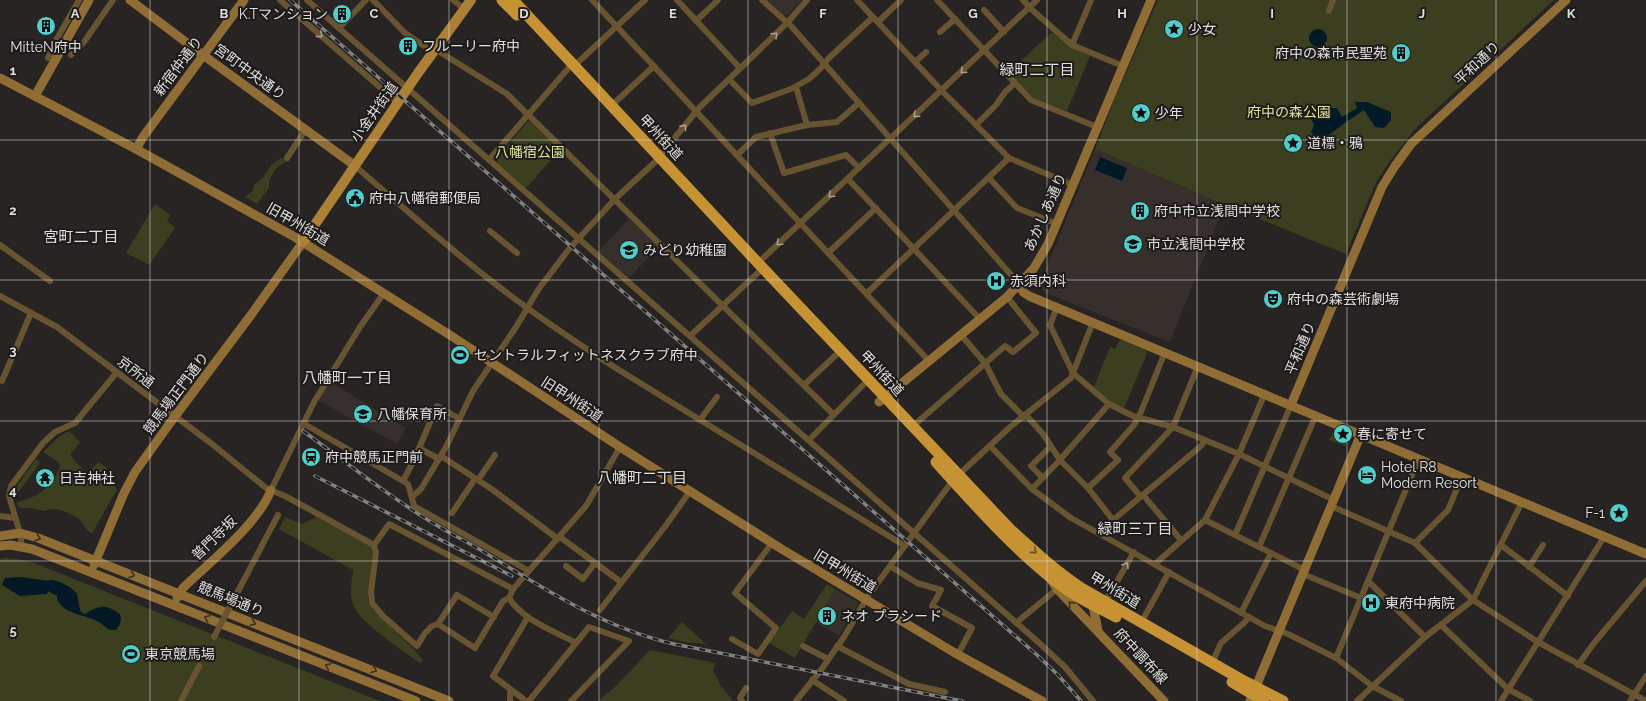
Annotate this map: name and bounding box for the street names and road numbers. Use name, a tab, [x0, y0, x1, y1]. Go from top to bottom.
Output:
street label: 新宿仲通り	[151, 33, 205, 99]
street label: 平和通り	[1451, 38, 1503, 88]
street label: 宮町中央通り	[211, 41, 289, 103]
street label: 小金井街道	[347, 79, 401, 145]
street label: 甲州街道	[636, 111, 686, 163]
street label: あかしあ通り	[1021, 170, 1069, 254]
street label: 旧甲州街道	[264, 200, 332, 248]
street label: 平和通り	[1282, 319, 1318, 377]
street label: 甲州街道	[857, 347, 907, 399]
street label: 競馬場正門通り	[140, 349, 212, 437]
street label: 京所通	[114, 353, 158, 391]
street label: 旧甲州街道	[538, 373, 606, 425]
street label: 普門寺坂	[188, 513, 240, 563]
street label: 旧甲州街道	[811, 546, 879, 596]
street label: 甲州街道	[1087, 569, 1143, 611]
street label: 競馬場通り	[196, 578, 266, 620]
street label: 府中調布線	[1111, 625, 1171, 687]

